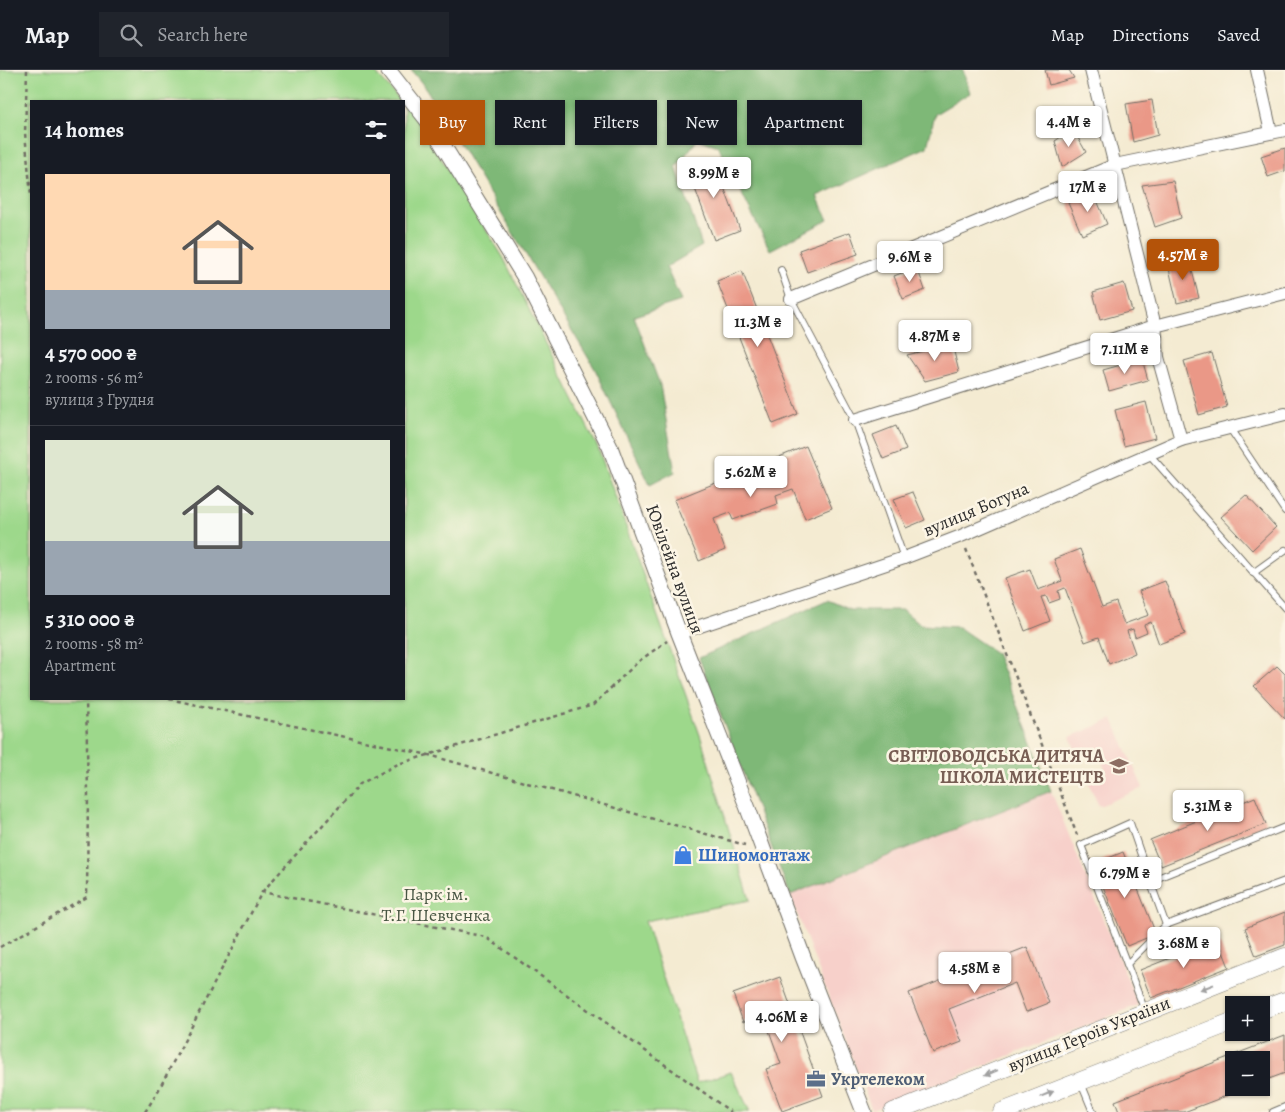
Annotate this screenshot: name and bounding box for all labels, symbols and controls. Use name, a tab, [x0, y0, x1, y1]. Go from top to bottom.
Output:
search box	[99, 12, 449, 57]
text: Map	[25, 19, 69, 51]
icon: search	[117, 21, 145, 49]
text: Search here	[157, 22, 248, 48]
text: Map	[1051, 23, 1084, 47]
text: Directions	[1112, 23, 1189, 47]
text: Saved	[1217, 23, 1260, 47]
chip: Buy	[420, 100, 485, 145]
chip: Rent	[495, 100, 565, 145]
chip: Filters	[575, 100, 657, 145]
chip: New	[667, 100, 737, 145]
chip: Apartment	[747, 100, 862, 145]
pin: 4.4M ₴	[1028, 106, 1110, 148]
text: 4.4M ₴	[1047, 111, 1091, 133]
text: 14 homes	[45, 116, 124, 144]
icon: filters	[362, 116, 390, 144]
pin: 8.99M ₴	[668, 156, 760, 199]
text: 8.99M ₴	[688, 162, 740, 184]
pin: 17M ₴	[1053, 170, 1123, 213]
text: 17M ₴	[1069, 176, 1107, 198]
icon: home	[173, 207, 263, 297]
pin: 4.57M ₴	[1137, 238, 1229, 281]
pin: 9.6M ₴	[869, 240, 951, 283]
text: 4.57M ₴	[1158, 244, 1208, 266]
text: 9.6M ₴	[888, 246, 932, 268]
pin: 11.3M ₴	[712, 306, 804, 348]
text: 11.3M ₴	[734, 311, 782, 333]
pin: 4.87M ₴	[889, 320, 981, 362]
text: 4.87M ₴	[909, 325, 961, 347]
pin: 7.11M ₴	[1079, 332, 1171, 375]
text: 7.11M ₴	[1101, 338, 1149, 360]
text: 4 570 000 ₴	[45, 339, 137, 367]
text: 2 rooms · 56 m²	[45, 367, 143, 389]
text: вулиця 3 Грудня	[45, 389, 154, 411]
pin: 5.62M ₴	[705, 456, 797, 498]
text: 5.62M ₴	[725, 461, 777, 483]
icon: home	[173, 472, 263, 562]
street label: вулиця Богуна	[919, 476, 1033, 542]
street label: Ювілейна вулиця	[640, 501, 710, 637]
text: 5 310 000 ₴	[45, 605, 135, 633]
text: 2 rooms · 58 m²	[45, 633, 143, 655]
text: Apartment	[45, 655, 116, 677]
place label: СВІТЛОВОДСЬКА ДИТЯЧА ШКОЛА МИСТЕЦТВ	[888, 744, 1105, 789]
school or university icon: СВІТЛОВОДСЬКА ДИТЯЧА ШКОЛА МИСТЕЦТВ	[1108, 755, 1130, 777]
pin: 5.31M ₴	[1162, 790, 1254, 832]
text: 5.31M ₴	[1184, 795, 1232, 817]
place label: Шиномонтаж	[698, 843, 810, 867]
shop icon: Шиномонтаж	[672, 844, 694, 866]
pin: 6.79M ₴	[1079, 856, 1171, 899]
text: 6.79M ₴	[1100, 862, 1150, 884]
park label: Парк ім. Т.Г. Шевченка	[382, 882, 491, 927]
pin: 3.68M ₴	[1138, 926, 1230, 969]
text: 3.68M ₴	[1158, 932, 1210, 954]
pin: 4.58M ₴	[929, 952, 1021, 994]
text: 4.58M ₴	[949, 957, 1001, 979]
one-way arrow	[1199, 983, 1214, 991]
street label: вулиця Героїв України	[1004, 990, 1174, 1078]
map controls	[1225, 996, 1270, 1096]
button: +	[1225, 996, 1270, 1041]
pin: 4.06M ₴	[736, 1000, 828, 1043]
text: 4.06M ₴	[756, 1006, 808, 1028]
button: −	[1225, 1051, 1270, 1096]
place label: Укртелеком	[831, 1067, 925, 1091]
office icon: Укртелеком	[805, 1068, 827, 1090]
one-way arrow	[983, 1069, 998, 1077]
one-way arrow	[1040, 1089, 1055, 1097]

